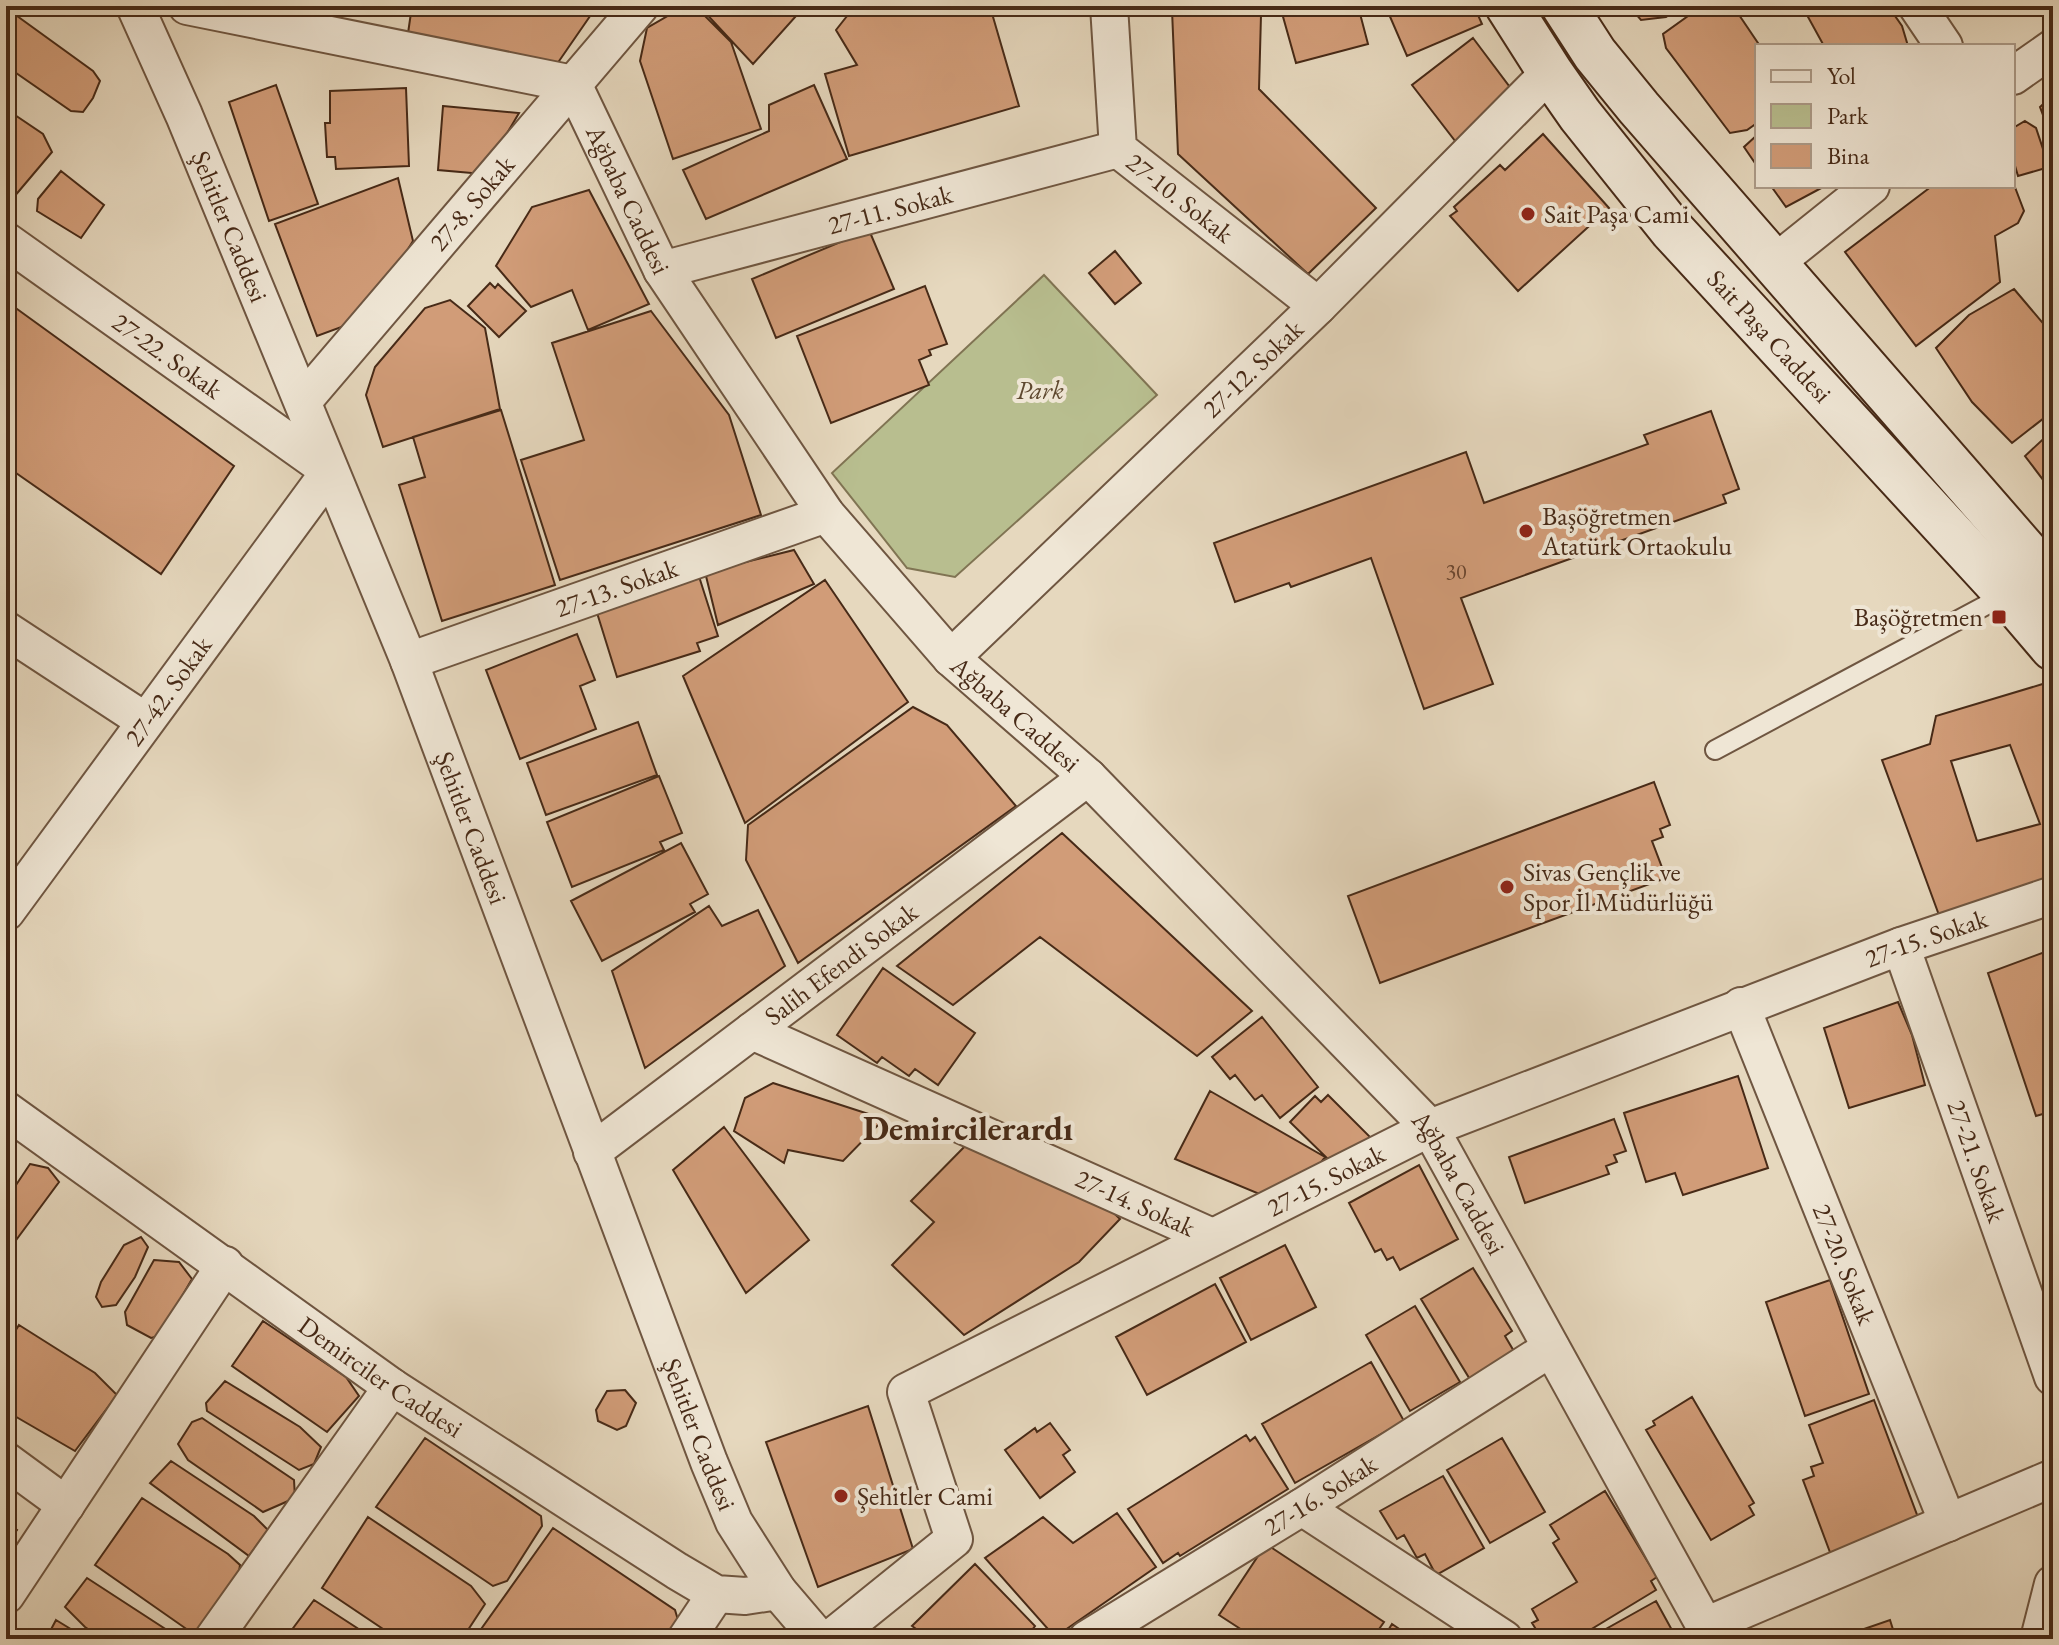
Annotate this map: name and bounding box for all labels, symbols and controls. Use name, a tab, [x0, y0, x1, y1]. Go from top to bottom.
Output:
legend	[1755, 44, 2015, 188]
text: Yol	[1827, 60, 1856, 91]
text: Park	[1827, 100, 1869, 131]
street label: Ağbaba Caddesi	[578, 119, 678, 280]
text: Bina	[1827, 140, 1870, 171]
street label: 27-10. Sokak	[1119, 145, 1241, 251]
street label: Şehitler Caddesi	[184, 146, 276, 307]
street label: 27-8. Sokak	[421, 148, 523, 258]
street label: 27-11. Sokak	[824, 176, 957, 242]
place label: Sait Paşa Cami	[1544, 197, 1689, 231]
marker: Sait Paşa Cami	[1519, 205, 1537, 223]
street label: Sait Paşa Caddesi	[1700, 262, 1840, 410]
street label: 27-22. Sokak	[106, 305, 230, 407]
street label: 27-12. Sokak	[1195, 312, 1311, 425]
park label: Park	[1016, 373, 1064, 407]
place label: Başöğretmen Atatürk Ortaokulu	[1541, 499, 1732, 563]
marker: Başöğretmen Atatürk Ortaokulu	[1517, 522, 1535, 540]
street label: 27-13. Sokak	[551, 550, 683, 625]
house number: 30	[1445, 557, 1467, 586]
place label: Başöğretmen	[1854, 600, 1983, 634]
marker: Başöğretmen	[1990, 608, 2008, 626]
street label: 27-42. Sokak	[117, 629, 220, 753]
street label: Ağbaba Caddesi	[943, 648, 1087, 780]
street label: Şehitler Caddesi	[427, 747, 515, 909]
place label: Sivas Gençlik ve Spor İl Müdürlüğü	[1523, 855, 1714, 919]
marker: Sivas Gençlik ve Spor İl Müdürlüğü	[1498, 878, 1516, 896]
street label: Salih Efendi Sokak	[757, 894, 925, 1033]
street label: 27-15. Sokak	[1860, 901, 1993, 975]
street label: 27-21. Sokak	[1940, 1095, 2014, 1228]
street label: Ağbaba Caddesi	[1404, 1102, 1514, 1261]
district label: Demircilerardı	[863, 1106, 1073, 1150]
street label: 27-15. Sokak	[1261, 1136, 1391, 1224]
street label: 27-14. Sokak	[1070, 1161, 1201, 1245]
street label: 27-20. Sokak	[1805, 1199, 1884, 1330]
street label: Demirciler Caddesi	[292, 1308, 469, 1445]
street label: Şehitler Caddesi	[655, 1353, 744, 1516]
street label: 27-16. Sokak	[1257, 1446, 1384, 1544]
place label: Şehitler Cami	[857, 1479, 993, 1513]
marker: Şehitler Cami	[832, 1487, 850, 1505]

